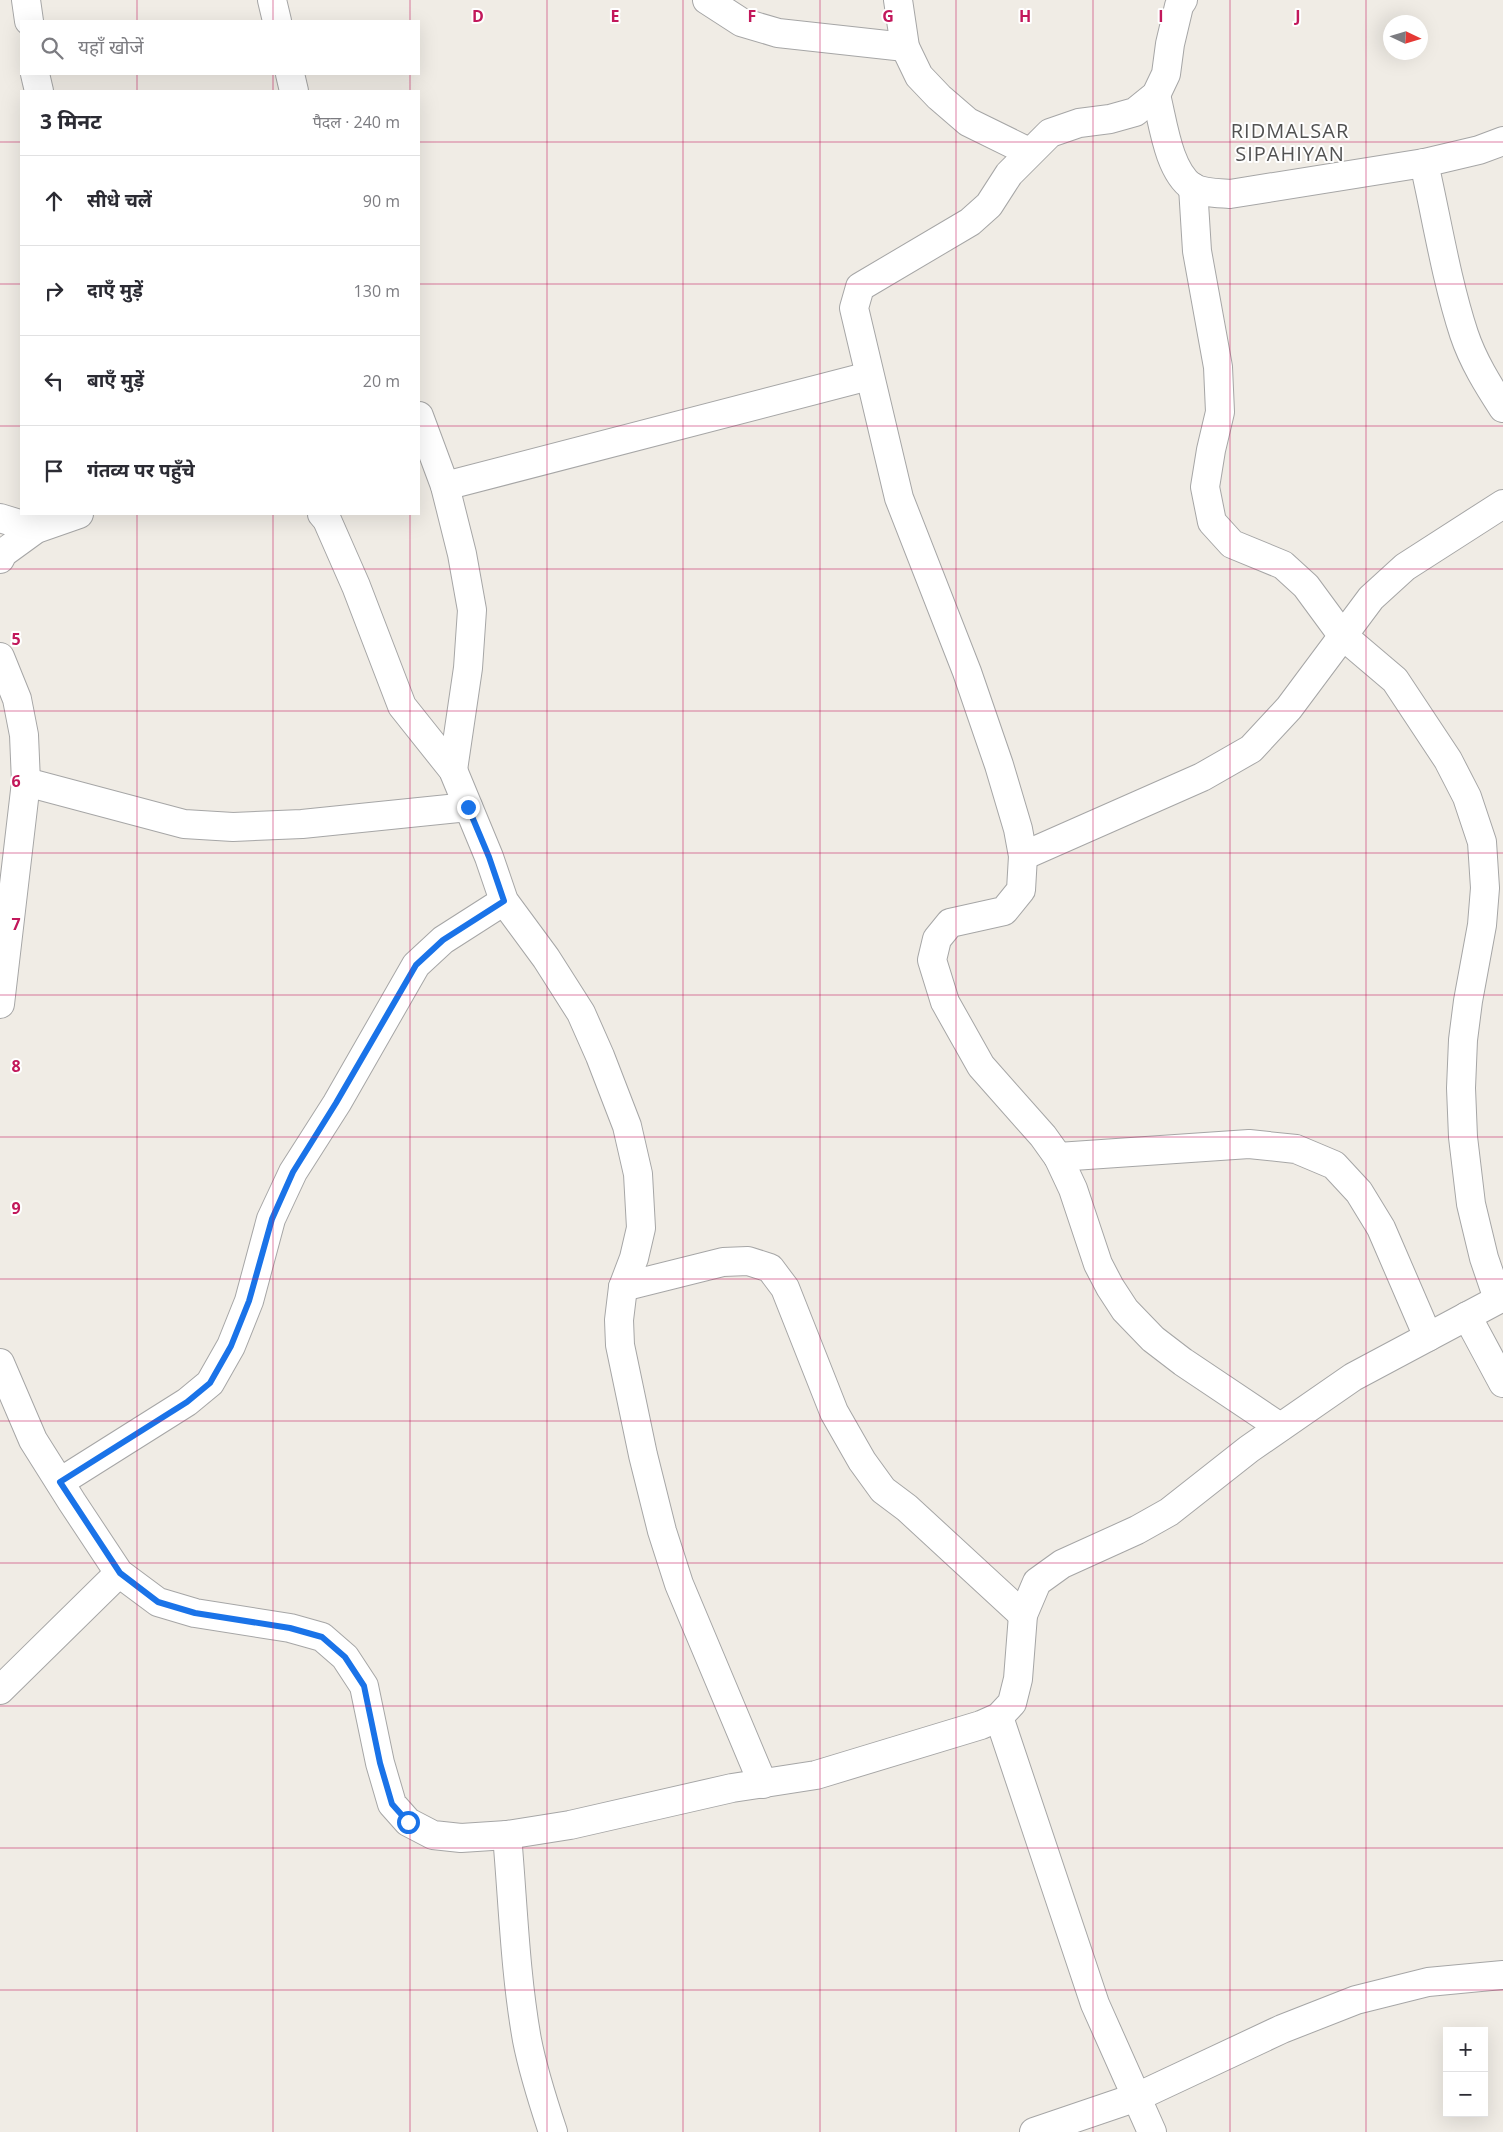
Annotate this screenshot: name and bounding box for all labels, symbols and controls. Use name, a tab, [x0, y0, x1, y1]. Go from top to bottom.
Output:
text: D	[472, 5, 484, 27]
text: E	[611, 5, 620, 27]
text: F	[748, 5, 756, 27]
text: G	[882, 5, 894, 27]
text: H	[1019, 5, 1031, 27]
text: I	[1158, 5, 1164, 27]
text: J	[1293, 5, 1301, 27]
north arrow	[1383, 15, 1428, 60]
search box	[20, 20, 420, 75]
icon: search	[38, 34, 66, 62]
text: यहाँ खोजें	[78, 34, 144, 60]
text: 3 मिनट	[40, 107, 102, 135]
text: पैदल · 240 m	[313, 111, 400, 133]
district label: RIDMALSAR SIPAHIYAN	[1231, 117, 1349, 167]
icon: ahead	[40, 187, 68, 215]
text: सीधे चलें	[87, 187, 152, 213]
text: 90 m	[363, 190, 400, 212]
icon: right	[40, 277, 68, 305]
text: दाएँ मुड़ें	[87, 277, 143, 303]
text: 130 m	[354, 280, 400, 302]
icon: left	[40, 367, 68, 395]
text: बाएँ मुड़ें	[87, 367, 144, 393]
text: 20 m	[363, 370, 400, 392]
icon: arrive	[40, 457, 68, 485]
text: गंतव्य पर पहुँचे	[87, 457, 195, 483]
text: 5	[11, 628, 21, 650]
text: 6	[11, 770, 21, 792]
route end	[457, 796, 480, 819]
text: 7	[11, 913, 21, 935]
text: 8	[11, 1055, 21, 1077]
text: 9	[11, 1197, 21, 1219]
route start	[397, 1811, 420, 1834]
map controls	[1443, 2027, 1488, 2117]
button: +	[1443, 2027, 1488, 2072]
button: −	[1443, 2072, 1488, 2117]

